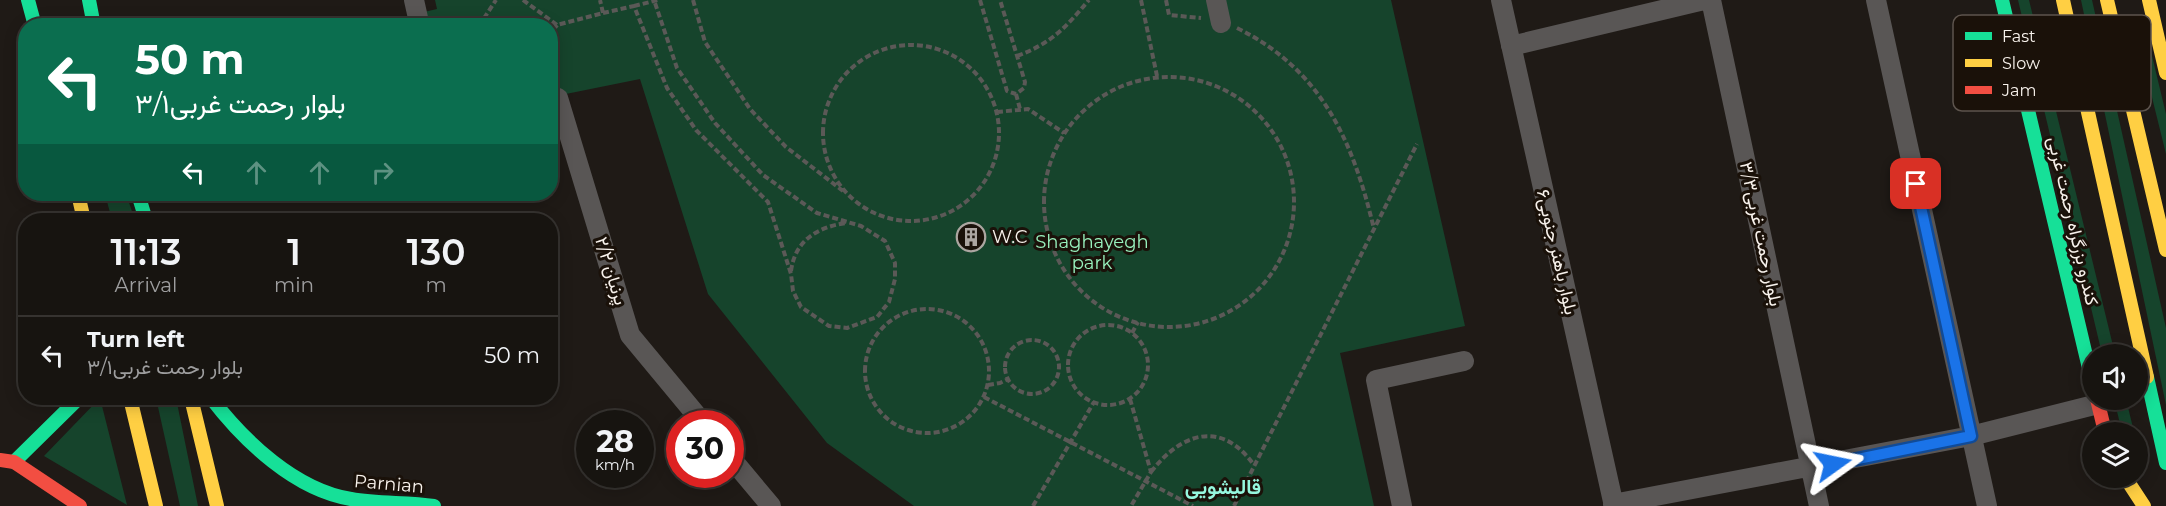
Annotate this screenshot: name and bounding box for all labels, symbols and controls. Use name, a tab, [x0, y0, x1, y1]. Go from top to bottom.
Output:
legend	[1953, 15, 2151, 111]
text: Fast	[2002, 27, 2036, 46]
text: 50 m	[135, 33, 244, 85]
icon: left	[36, 42, 114, 120]
text: Slow	[2002, 54, 2040, 73]
text: Jam	[2001, 81, 2036, 100]
text: بلوار رحمت غربی۳/۱	[135, 87, 345, 120]
street label: کندرو بزرگراه رحمت غربی	[2043, 134, 2103, 308]
icon: left	[177, 156, 210, 189]
icon: ahead	[240, 156, 273, 189]
icon: ahead	[303, 156, 336, 189]
icon: right	[366, 156, 399, 189]
pin	[1890, 158, 1941, 209]
street label: بلوار رحمت غربی۳/۳	[1735, 160, 1787, 308]
icon: arrive	[1899, 167, 1932, 200]
street label: بلوار باهنر جنوبی۶	[1532, 187, 1582, 317]
building icon: W.C	[955, 221, 987, 253]
place label: W.C	[992, 226, 1028, 248]
text: 11:13	[111, 230, 181, 274]
text: 1	[287, 230, 301, 274]
text: 130	[407, 230, 465, 274]
park label: Shaghayegh park	[1035, 231, 1149, 274]
street label: پرنیان ۲/۲	[589, 234, 632, 308]
text: Arrival	[114, 273, 178, 297]
text: min	[274, 273, 314, 297]
text: m	[425, 273, 447, 297]
text: Turn left	[87, 326, 185, 353]
icon: left	[36, 339, 69, 372]
text: 50 m	[484, 342, 540, 369]
map controls	[2082, 344, 2148, 488]
button: sound	[2082, 344, 2148, 410]
text: بلوار رحمت غربی۳/۱	[87, 355, 243, 379]
speed limit sign: 30	[666, 410, 744, 488]
button: layers	[2082, 422, 2148, 488]
text: 28	[596, 423, 634, 460]
position arrow	[1801, 432, 1865, 496]
text: km/h	[595, 455, 635, 474]
street label: Parnian	[353, 470, 425, 498]
district label: قالیشویی	[1185, 475, 1261, 500]

